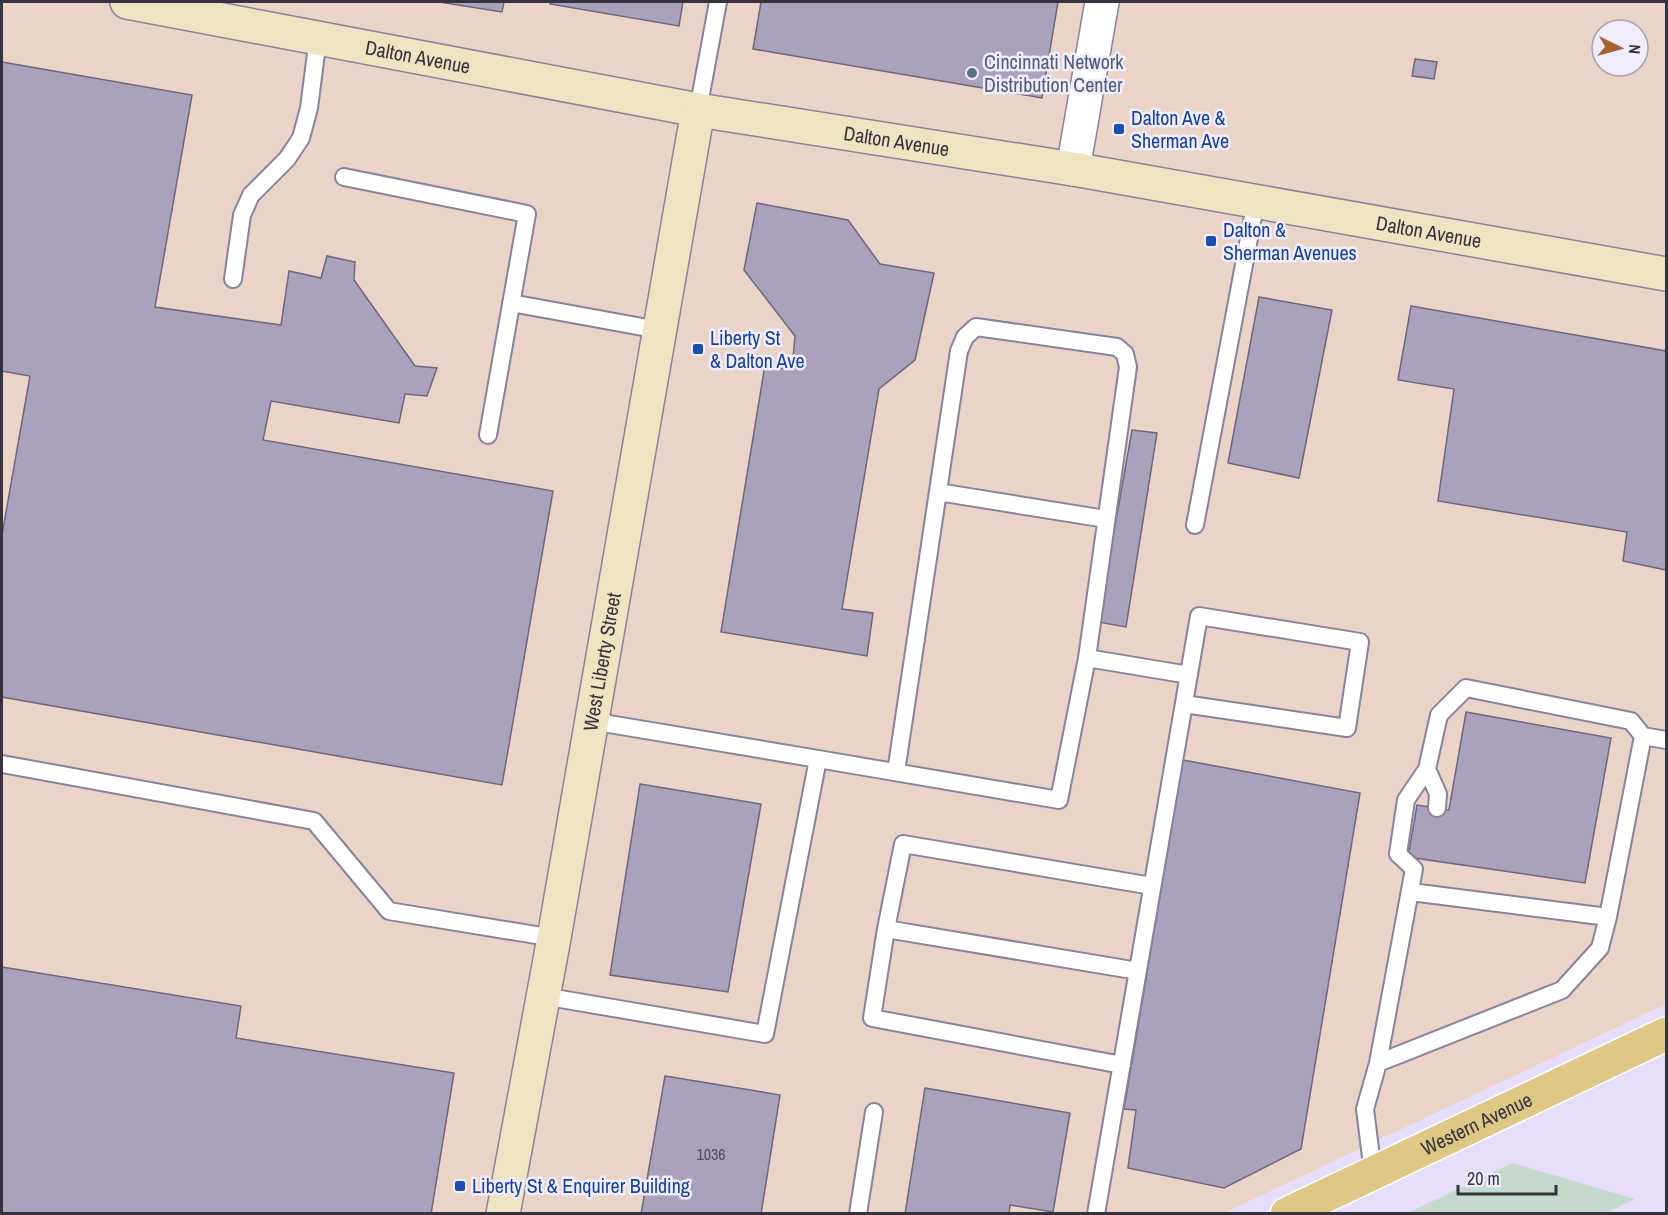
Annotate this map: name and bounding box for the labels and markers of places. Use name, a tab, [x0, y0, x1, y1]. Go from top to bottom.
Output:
place label: Cincinnati Network Distribution Center	[984, 48, 1124, 98]
marker: Cincinnati Network Distribution Center	[965, 66, 979, 80]
place label: Dalton Ave & Sherman Ave	[1131, 104, 1229, 154]
marker: Dalton Ave & Sherman Ave	[1112, 122, 1126, 136]
place label: Dalton & Sherman Avenues	[1223, 216, 1357, 266]
marker: Dalton & Sherman Avenues	[1204, 234, 1218, 248]
place label: Liberty St & Dalton Ave	[710, 324, 805, 374]
marker: Liberty St & Dalton Ave	[691, 342, 705, 356]
place label: Liberty St & Enquirer Building	[472, 1172, 690, 1199]
marker: Liberty St & Enquirer Building	[453, 1179, 467, 1193]

